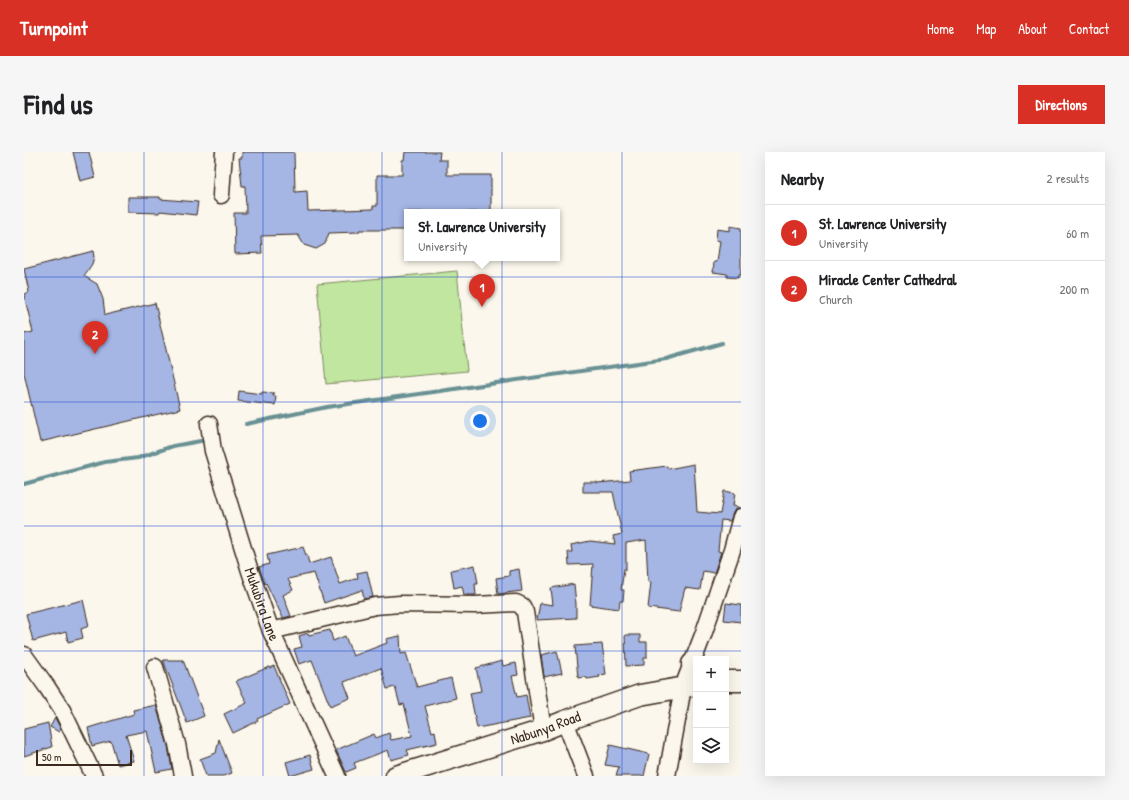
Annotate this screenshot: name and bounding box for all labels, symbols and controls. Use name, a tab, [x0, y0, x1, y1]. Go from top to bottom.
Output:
text: Turnpoint	[20, 15, 88, 41]
text: Home	[927, 19, 954, 38]
text: Map	[976, 19, 996, 38]
text: About	[1018, 19, 1047, 38]
text: Contact	[1069, 19, 1109, 38]
text: Find us	[24, 85, 93, 123]
button: Directions	[1018, 85, 1105, 124]
text: Nearby	[781, 167, 824, 190]
text: 2 results	[1047, 169, 1089, 187]
popup	[404, 209, 560, 261]
text: St. Lawrence University	[819, 213, 947, 234]
text: St. Lawrence University	[418, 216, 546, 237]
text: 1	[792, 224, 796, 242]
text: 60 m	[1066, 224, 1089, 242]
text: University	[819, 234, 868, 252]
text: University	[418, 237, 467, 255]
text: Miracle Center Cathedral	[819, 269, 957, 290]
pin: 1	[469, 274, 495, 307]
text: 2	[791, 280, 797, 298]
text: 200 m	[1059, 280, 1089, 298]
text: Church	[819, 290, 852, 308]
pin: 2	[82, 321, 108, 354]
your location	[470, 411, 490, 431]
street label: Mukubira Lane	[240, 565, 285, 644]
map controls	[693, 656, 729, 764]
button: +	[693, 656, 729, 692]
button: −	[693, 692, 729, 728]
street label: Nabunya Road	[508, 705, 583, 750]
button: layers	[693, 728, 729, 764]
scale bar	[36, 748, 132, 767]
text: 50 m	[42, 750, 62, 764]

